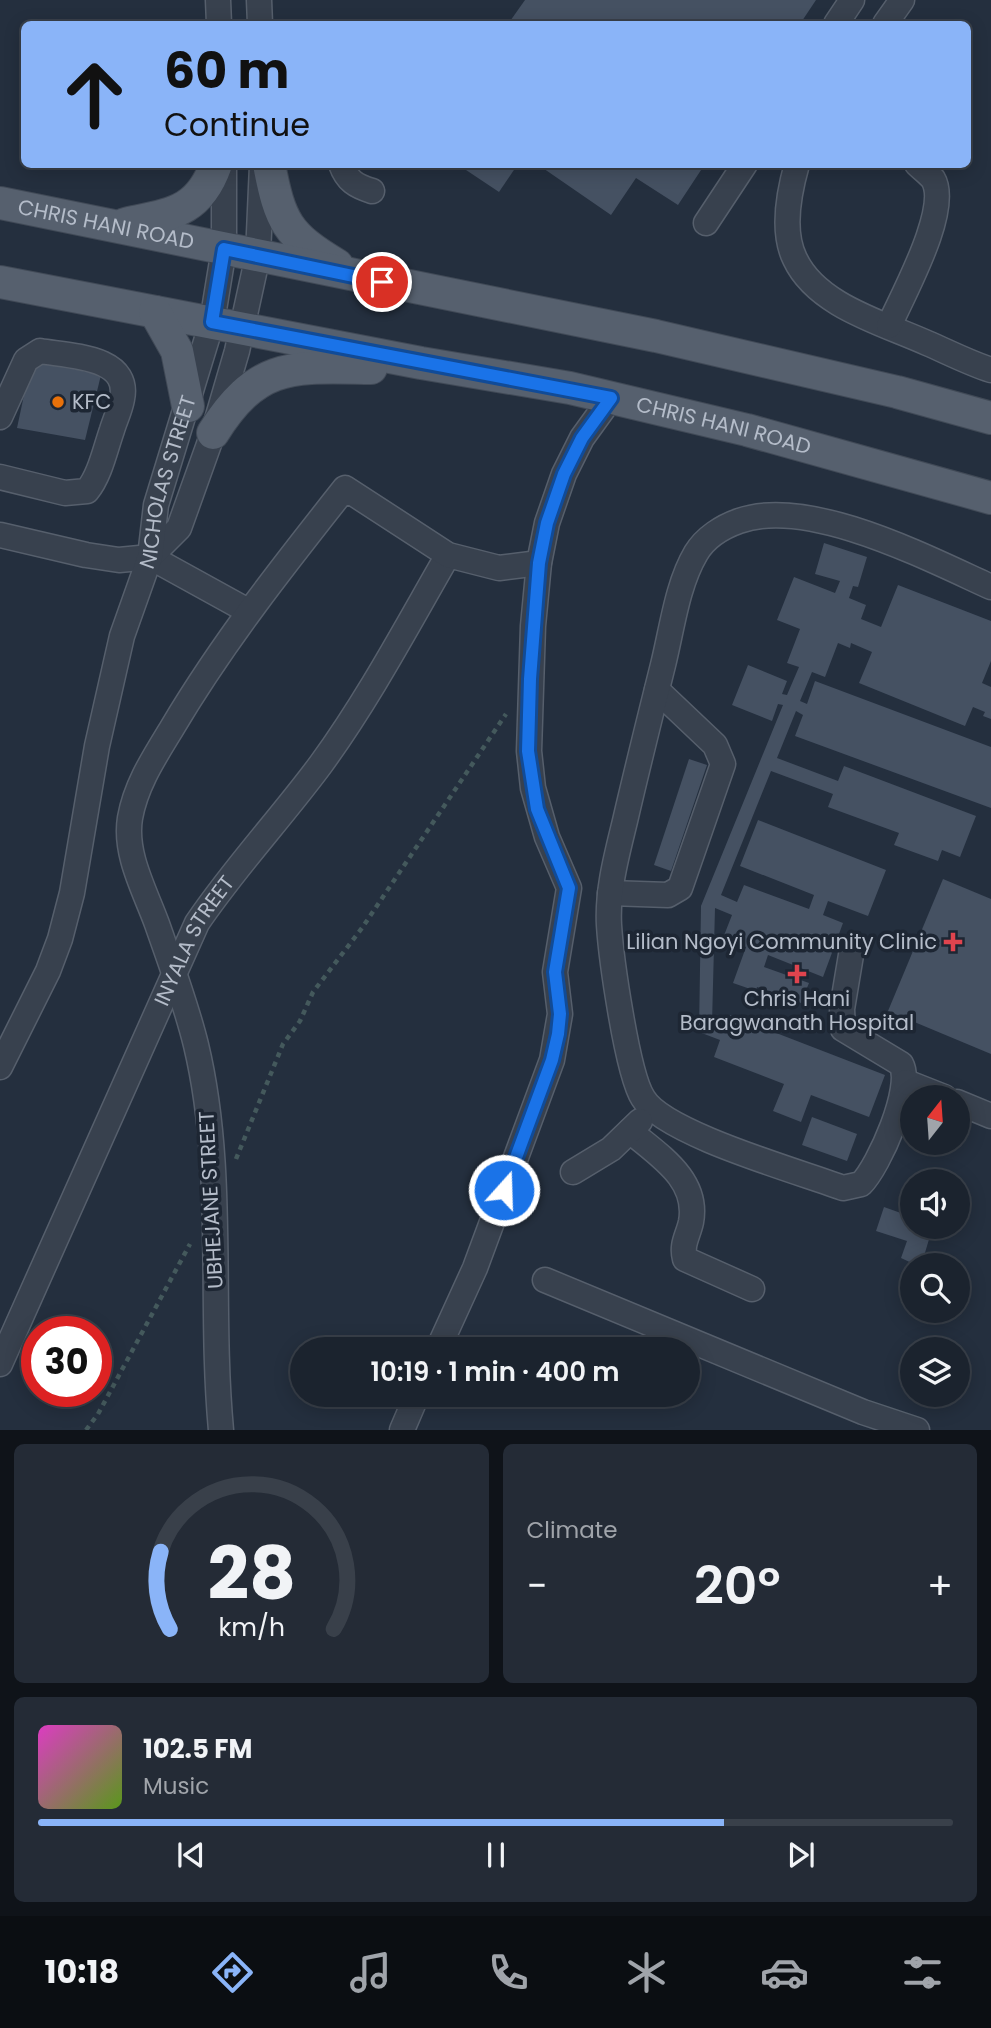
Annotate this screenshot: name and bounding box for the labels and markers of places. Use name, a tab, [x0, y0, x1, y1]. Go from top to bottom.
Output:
pin	[352, 252, 412, 312]
place label: KFC	[72, 387, 111, 416]
marker: KFC	[50, 394, 66, 410]
place label: Lilian Ngoyi Community Clinic	[626, 927, 937, 956]
marker: Lilian Ngoyi Community Clinic	[943, 932, 963, 952]
marker: Chris Hani Baragwanath Hospital	[787, 964, 807, 984]
place label: Chris Hani Baragwanath Hospital	[680, 984, 914, 1037]

